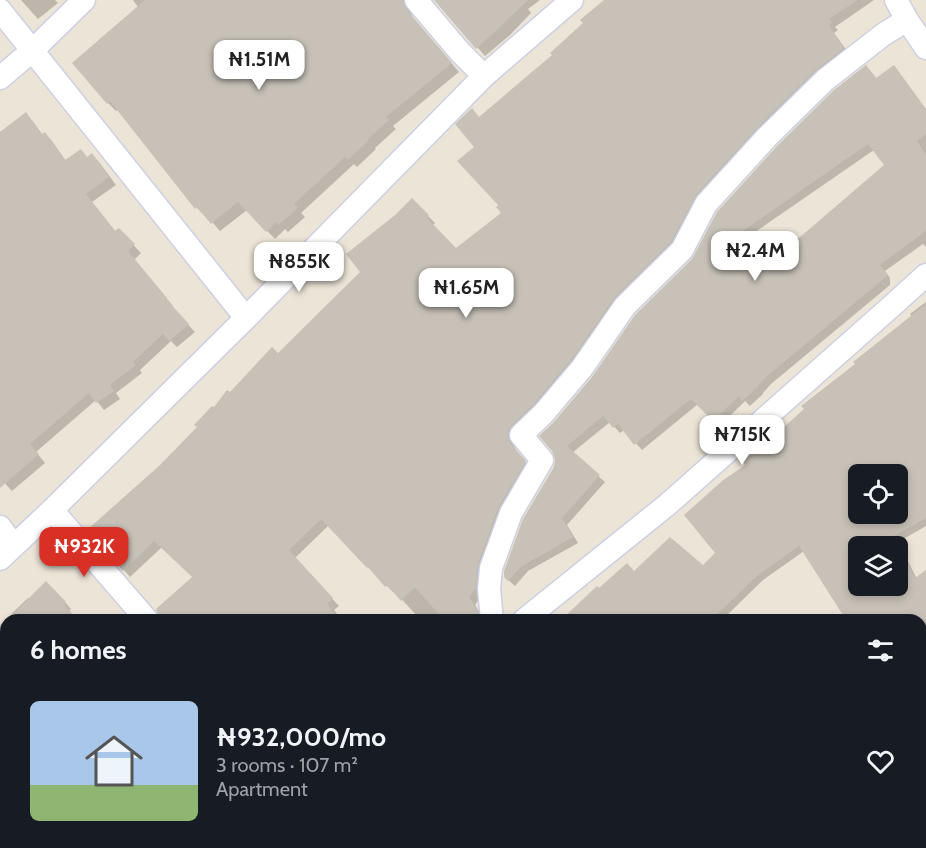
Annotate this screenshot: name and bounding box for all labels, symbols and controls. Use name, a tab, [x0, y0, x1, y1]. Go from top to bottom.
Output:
pin: ₦1.51M	[210, 40, 308, 91]
text: ₦1.51M	[228, 47, 290, 71]
pin: ₦2.4M	[713, 231, 797, 282]
text: ₦2.4M	[725, 238, 785, 262]
pin: ₦855K	[257, 242, 341, 293]
text: ₦855K	[268, 249, 330, 273]
pin: ₦1.65M	[417, 268, 515, 319]
text: ₦1.65M	[433, 275, 499, 299]
pin: ₦715K	[700, 415, 784, 466]
text: ₦715K	[714, 422, 771, 446]
map controls	[848, 464, 908, 596]
button: locate	[848, 464, 908, 524]
pin: ₦932K	[42, 527, 126, 578]
text: ₦932K	[53, 534, 115, 558]
button: layers	[848, 536, 908, 596]
text: 6 homes	[30, 634, 127, 666]
icon: filters	[864, 634, 897, 667]
text: ₦932,000/mo	[216, 721, 386, 753]
icon: home	[78, 725, 150, 797]
icon: heart	[864, 745, 897, 778]
text: 3 rooms · 107 m²	[216, 753, 358, 777]
text: Apartment	[216, 777, 308, 801]

